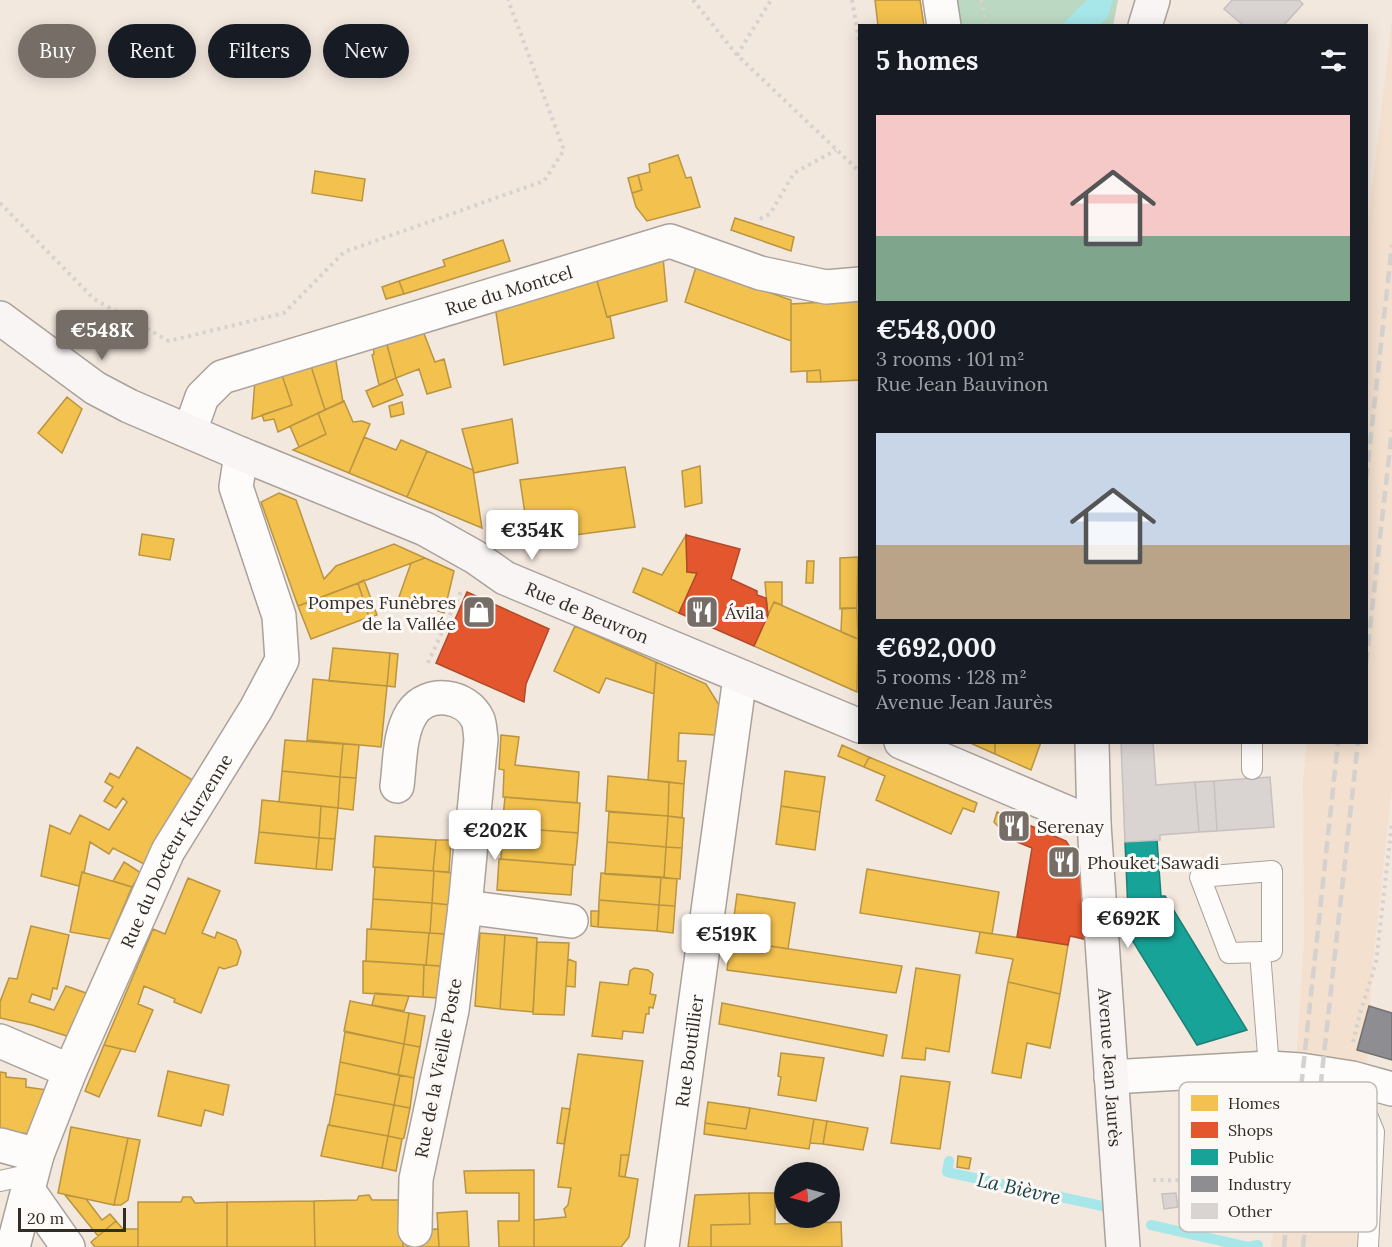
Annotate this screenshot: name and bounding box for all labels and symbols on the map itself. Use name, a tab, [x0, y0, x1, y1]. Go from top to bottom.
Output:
street label: Rue du Montcel	[442, 260, 575, 320]
pin: €548K	[60, 310, 144, 361]
pin: €354K	[490, 510, 574, 561]
street label: Rue de Beuvron	[522, 576, 652, 648]
place label: Pompes Funèbres de la Vallée	[308, 591, 456, 635]
shop icon: Pompes Funèbres de la Vallée	[461, 594, 497, 630]
restaurant icon: Ávila	[684, 594, 720, 630]
place label: Ávila	[724, 601, 764, 624]
street label: Rue du Docteur Kurzenne	[115, 749, 237, 951]
restaurant icon: Serenay	[996, 808, 1032, 844]
pin: €202K	[453, 810, 537, 861]
place label: Serenay	[1037, 815, 1104, 838]
restaurant icon: Phouket Sawadi	[1046, 844, 1082, 880]
place label: Phouket Sawadi	[1087, 851, 1219, 874]
pin: €692K	[1086, 898, 1170, 949]
pin: €519K	[684, 914, 768, 965]
street label: Rue de la Vieille Poste	[409, 976, 467, 1160]
street label: Avenue Jean Jaurès	[1094, 986, 1128, 1148]
street label: Rue Boutillier	[670, 993, 708, 1109]
legend	[1179, 1082, 1377, 1232]
text: Homes	[1228, 1093, 1280, 1113]
text: Shops	[1228, 1120, 1273, 1140]
text: Public	[1228, 1147, 1274, 1167]
north arrow	[774, 1162, 840, 1228]
water label: La Bièvre	[975, 1166, 1063, 1210]
text: Industry	[1228, 1174, 1292, 1194]
text: Other	[1228, 1201, 1272, 1221]
scale bar	[18, 1205, 126, 1232]

